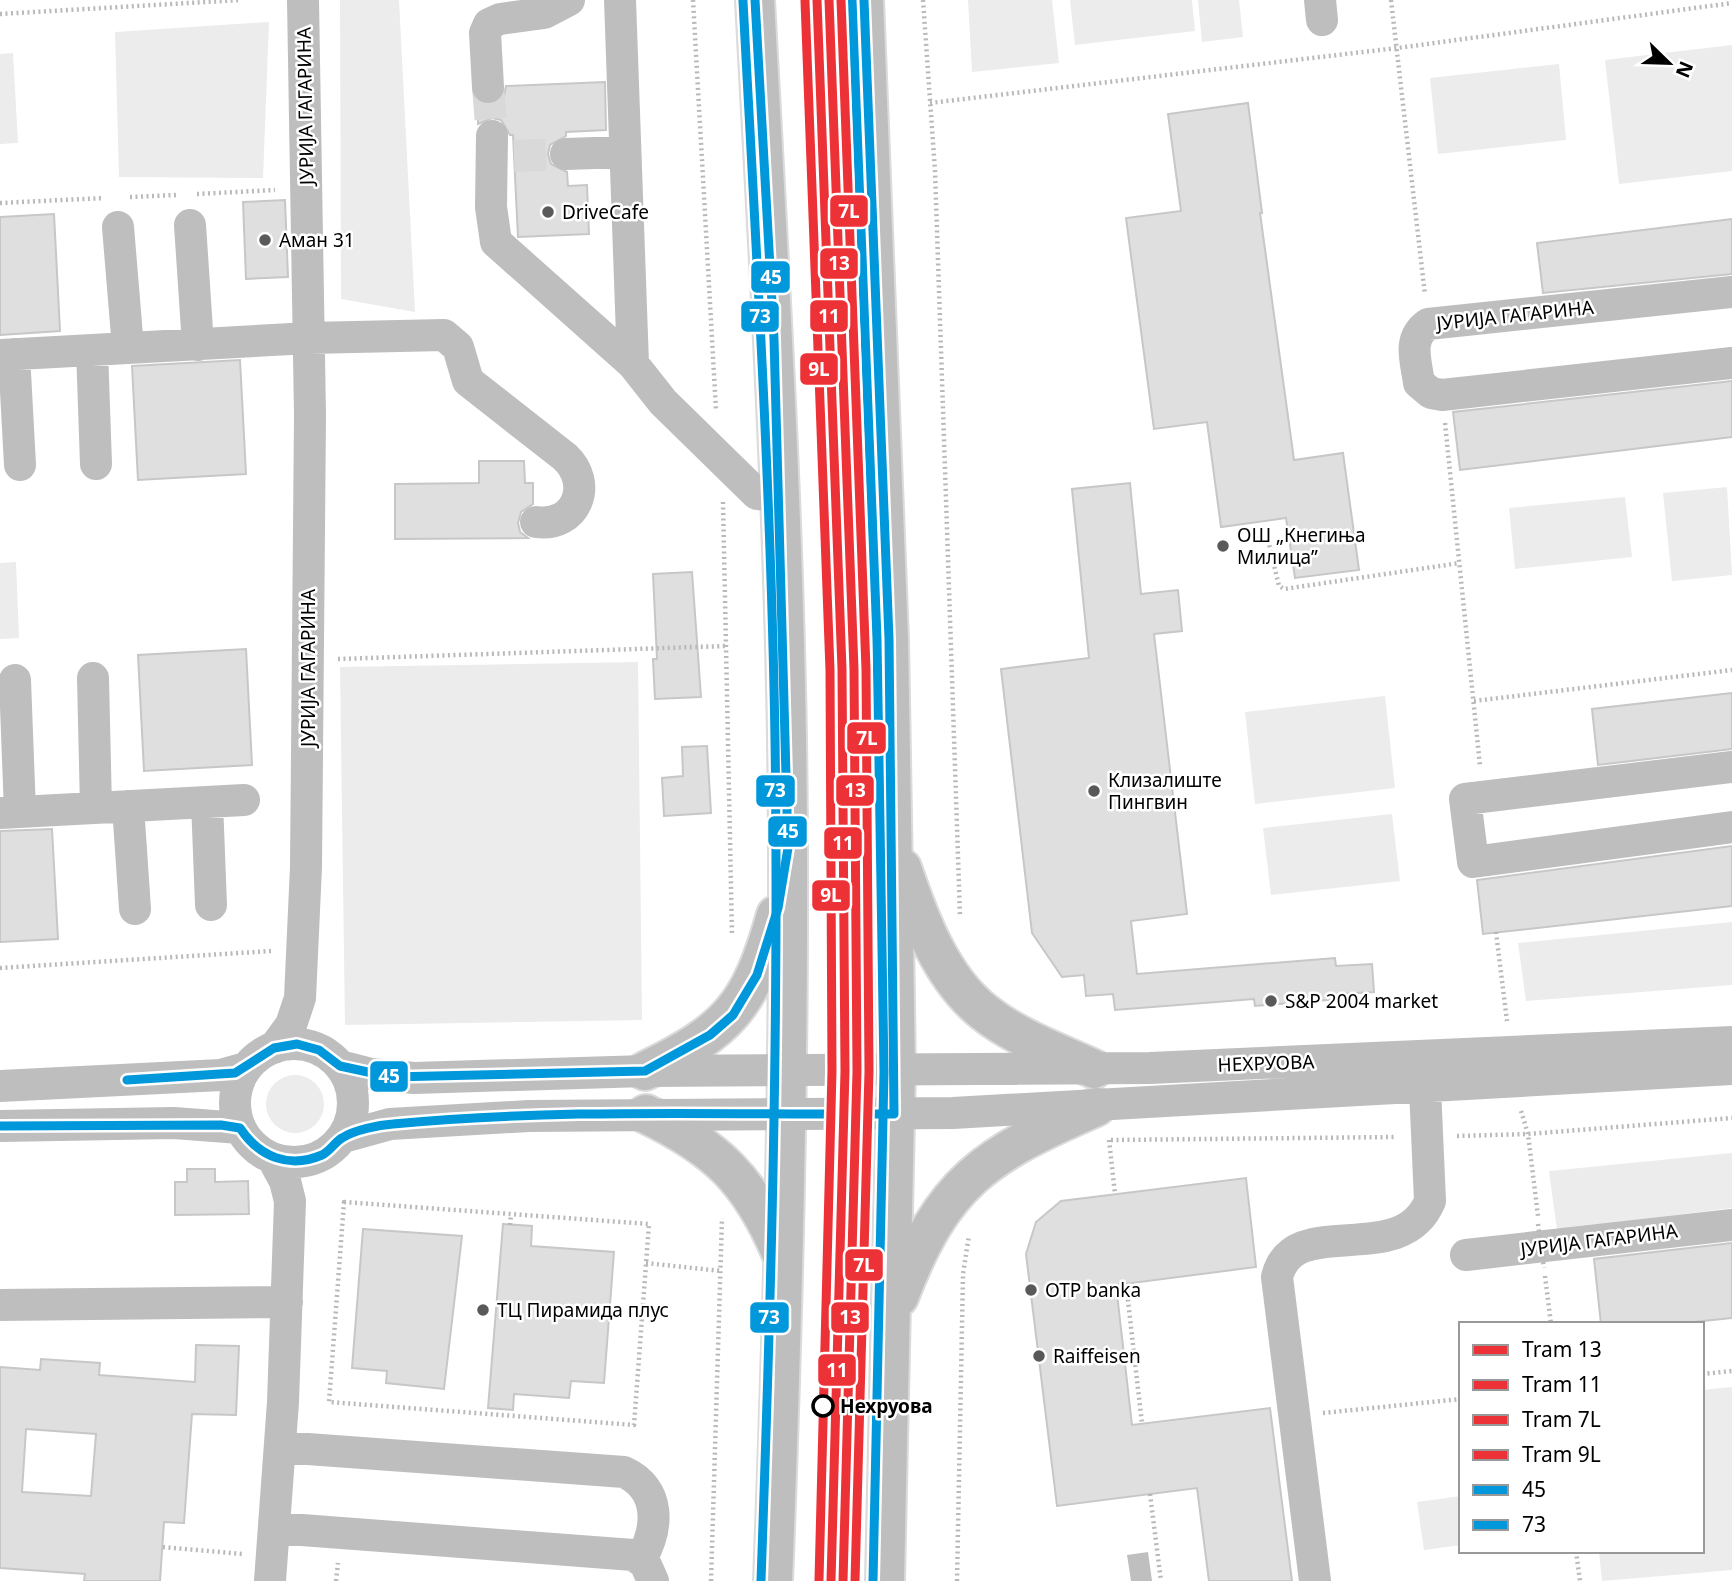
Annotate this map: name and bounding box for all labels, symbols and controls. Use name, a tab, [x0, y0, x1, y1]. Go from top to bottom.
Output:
street label: ЈУРИЈА ГАГАРИНА	[291, 26, 319, 187]
north arrow	[1634, 28, 1704, 98]
text: N	[1670, 57, 1700, 82]
line badge: 7L	[829, 194, 869, 228]
text: 7L	[838, 198, 860, 224]
place label: DriveCafe	[562, 199, 649, 225]
marker: DriveCafe	[540, 204, 556, 220]
place label: Аман 31	[279, 227, 355, 253]
marker: Аман 31	[257, 232, 273, 248]
line badge: 13	[819, 247, 859, 280]
text: 13	[828, 250, 850, 276]
line badge: 45	[750, 260, 791, 294]
text: 45	[760, 264, 782, 290]
street label: ЈУРИЈА ГАГАРИНА	[1433, 294, 1596, 336]
line badge: 11	[809, 299, 849, 333]
line badge: 73	[740, 300, 780, 333]
text: 73	[749, 303, 771, 329]
text: 11	[818, 303, 840, 329]
line badge: 9L	[799, 352, 839, 386]
text: 9L	[808, 356, 830, 382]
place label: ОШ „Кнегиња Милица”	[1237, 522, 1366, 570]
marker: ОШ „Кнегиња Милица”	[1215, 538, 1231, 554]
street label: ЈУРИЈА ГАГАРИНА	[295, 588, 321, 749]
line badge: 7L	[846, 721, 887, 755]
text: 7L	[856, 725, 878, 751]
place label: Клизалиште Пингвин	[1108, 767, 1222, 815]
line badge: 73	[755, 774, 796, 808]
line badge: 13	[835, 774, 875, 807]
text: 73	[764, 777, 786, 803]
text: 13	[844, 777, 866, 803]
marker: Клизалиште Пингвин	[1086, 783, 1102, 799]
line badge: 45	[767, 815, 808, 848]
text: 45	[777, 818, 799, 844]
line badge: 11	[823, 826, 863, 860]
text: 11	[832, 830, 854, 856]
line badge: 9L	[811, 879, 851, 912]
text: 9L	[820, 882, 842, 908]
place label: S&P 2004 market	[1285, 988, 1438, 1014]
marker: S&P 2004 market	[1263, 993, 1279, 1009]
street label: НЕХРУОВА	[1217, 1048, 1316, 1078]
line badge: 45	[369, 1060, 409, 1093]
text: 45	[378, 1063, 400, 1089]
street label: ЈУРИЈА ГАГАРИНА	[1517, 1217, 1680, 1263]
line badge: 7L	[844, 1248, 884, 1282]
text: 7L	[853, 1252, 875, 1278]
place label: OTP banka	[1045, 1277, 1141, 1303]
marker: OTP banka	[1023, 1282, 1039, 1298]
place label: ТЦ Пирамида плус	[497, 1297, 669, 1323]
line badge: 73	[749, 1301, 790, 1334]
line badge: 13	[830, 1301, 870, 1334]
marker: ТЦ Пирамида плус	[475, 1302, 491, 1318]
text: 73	[758, 1304, 780, 1330]
text: 13	[839, 1304, 861, 1330]
legend	[1459, 1322, 1704, 1553]
text: Tram 13	[1522, 1335, 1602, 1363]
place label: Raiffeisen	[1053, 1343, 1141, 1369]
marker: Raiffeisen	[1031, 1348, 1047, 1364]
line badge: 11	[817, 1353, 857, 1387]
text: 11	[826, 1357, 848, 1383]
text: Tram 11	[1522, 1370, 1602, 1398]
place label: Нехруова	[840, 1393, 933, 1419]
marker: Нехруова	[812, 1395, 834, 1417]
text: Tram 7L	[1522, 1405, 1601, 1433]
text: Tram 9L	[1522, 1440, 1601, 1468]
text: 45	[1522, 1475, 1546, 1503]
text: 73	[1522, 1510, 1546, 1538]

